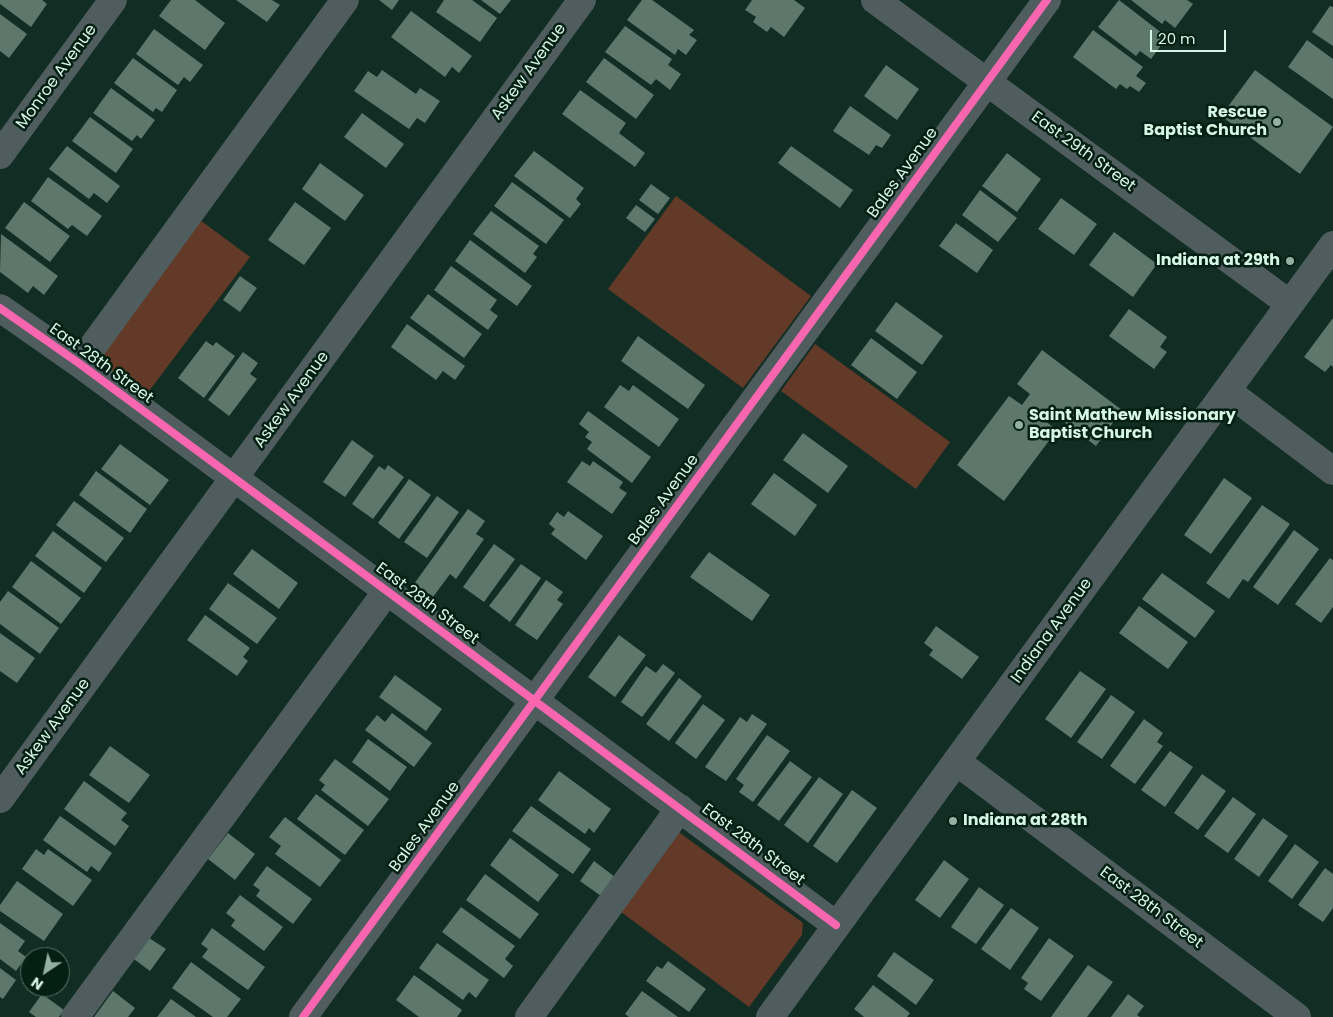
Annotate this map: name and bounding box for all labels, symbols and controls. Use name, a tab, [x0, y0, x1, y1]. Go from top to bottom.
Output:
street label: Askew Avenue	[488, 20, 570, 124]
scale bar	[1153, 20, 1229, 52]
street label: Monroe Avenue	[13, 21, 101, 133]
text: 20 m	[1158, 28, 1196, 49]
place label: Rescue Baptist Church	[1144, 103, 1267, 141]
street label: East 29th Street	[1027, 108, 1139, 196]
marker: Rescue Baptist Church	[1271, 116, 1283, 128]
street label: Bales Avenue	[864, 124, 942, 222]
place label: Indiana at 29th	[1156, 251, 1280, 271]
marker: Indiana at 29th	[1284, 255, 1296, 267]
street label: East 28th Street	[45, 320, 157, 408]
street label: Askew Avenue	[251, 348, 333, 452]
place label: Saint Mathew Missionary Baptist Church	[1029, 406, 1236, 444]
marker: Saint Mathew Missionary Baptist Church	[1013, 419, 1025, 431]
street label: Bales Avenue	[625, 451, 703, 549]
street label: East 28th Street	[372, 559, 482, 649]
street label: Indiana Avenue	[1007, 575, 1097, 687]
street label: Askew Avenue	[12, 675, 94, 779]
street label: Bales Avenue	[386, 778, 464, 876]
street label: East 28th Street	[698, 800, 808, 890]
place label: Indiana at 28th	[963, 811, 1088, 831]
marker: Indiana at 28th	[947, 815, 959, 827]
street label: East 28th Street	[1096, 863, 1206, 953]
north arrow	[20, 947, 70, 997]
text: N	[27, 972, 47, 995]

